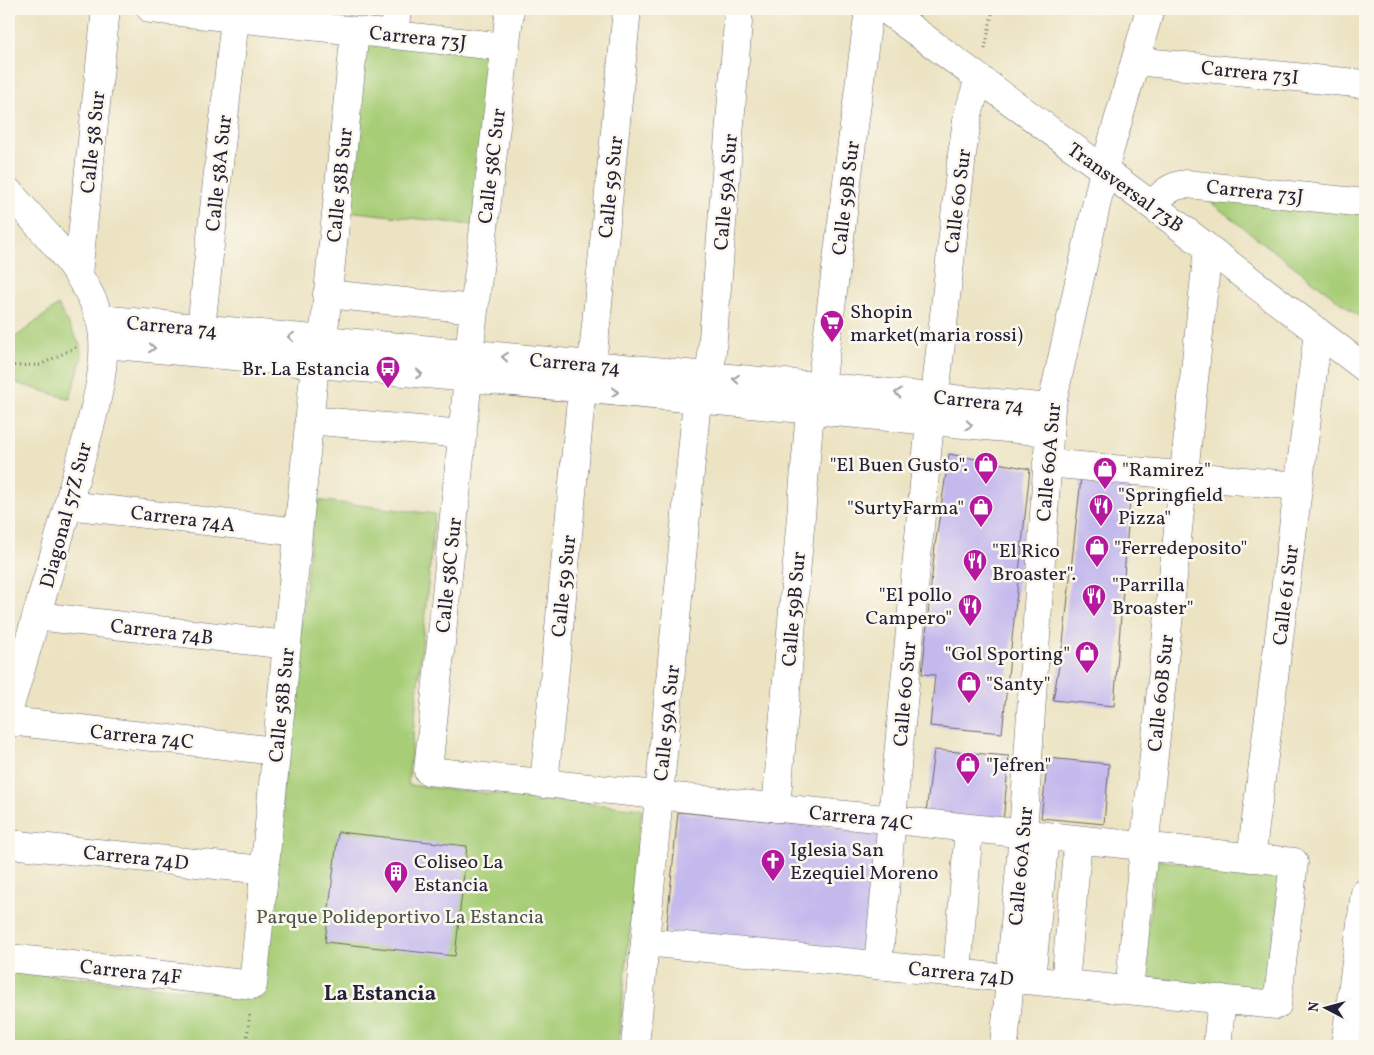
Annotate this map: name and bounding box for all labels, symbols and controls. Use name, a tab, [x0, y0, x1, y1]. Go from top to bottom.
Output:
street label: Carrera 73J	[368, 20, 468, 58]
street label: Carrera 73I	[1200, 55, 1300, 93]
street label: Calle 58 Sur	[75, 90, 113, 195]
street label: Calle 58C Sur	[472, 107, 514, 226]
street label: Calle 58A Sur	[200, 114, 240, 233]
street label: Calle 58B Sur	[321, 126, 361, 244]
street label: Calle 59A Sur	[708, 133, 746, 252]
street label: Calle 59 Sur	[593, 135, 631, 240]
street label: Transversal 73B	[1061, 137, 1189, 240]
street label: Calle 59B Sur	[826, 139, 868, 257]
street label: Calle 60 Sur	[939, 147, 979, 255]
street label: Carrera 73J	[1205, 174, 1305, 212]
place label: Shopin market(maria rossi)	[850, 299, 1023, 350]
supermarket icon: Shopin market(maria rossi)	[819, 309, 845, 343]
street label: Carrera 74	[125, 310, 218, 346]
one-way arrow	[286, 331, 294, 342]
one-way arrow	[149, 342, 157, 353]
street label: Carrera 74	[528, 347, 621, 383]
one-way arrow	[500, 352, 508, 363]
bus stop icon: Br. La Estancia	[375, 355, 401, 389]
place label: Br. La Estancia	[242, 356, 370, 384]
one-way arrow	[415, 368, 423, 379]
one-way arrow	[732, 373, 740, 384]
street label: Carrera 74	[932, 384, 1026, 422]
one-way arrow	[611, 386, 619, 397]
one-way arrow	[894, 388, 902, 399]
street label: Calle 60A Sur	[1031, 401, 1069, 523]
one-way arrow	[965, 419, 973, 430]
street label: Diagonal 57Z Sur	[34, 439, 100, 592]
shop icon: "El Buen Gusto".	[973, 451, 999, 485]
place label: "El Buen Gusto".	[830, 452, 968, 480]
shop icon: "Ramirez"	[1092, 456, 1118, 490]
place label: "Ramirez"	[1122, 457, 1211, 485]
place label: "Springfield Pizza"	[1118, 482, 1223, 533]
restaurant icon: "Springfield Pizza"	[1088, 493, 1114, 527]
shop icon: "SurtyFarma"	[968, 494, 994, 528]
place label: "SurtyFarma"	[847, 495, 964, 523]
street label: Carrera 74A	[129, 500, 237, 540]
street label: Calle 58C Sur	[430, 516, 470, 634]
street label: Calle 59 Sur	[546, 534, 584, 639]
shop icon: "Ferredeposito"	[1084, 534, 1110, 568]
place label: "Ferredeposito"	[1114, 535, 1247, 563]
place label: "El Rico Broaster".	[992, 538, 1076, 589]
street label: Calle 61 Sur	[1267, 543, 1307, 647]
restaurant icon: "El Rico Broaster".	[962, 548, 988, 582]
street label: Calle 59B Sur	[776, 551, 814, 668]
place label: "Parrilla Broaster"	[1112, 572, 1194, 623]
place label: "El pollo Campero"	[865, 582, 952, 633]
restaurant icon: "Parrilla Broaster"	[1081, 583, 1107, 617]
restaurant icon: "El pollo Campero"	[957, 593, 983, 627]
street label: Carrera 74B	[109, 613, 215, 653]
street label: Calle 60B Sur	[1142, 633, 1182, 753]
street label: Calle 60 Sur	[887, 640, 925, 748]
shop icon: "Gol Sporting"	[1074, 640, 1100, 674]
place label: "Gol Sporting"	[945, 641, 1070, 669]
street label: Calle 58B Sur	[263, 646, 303, 764]
street label: Calle 59A Sur	[648, 664, 688, 783]
shop icon: "Santy"	[956, 670, 982, 704]
place label: "Santy"	[986, 671, 1051, 699]
street label: Carrera 74C	[88, 719, 195, 757]
shop icon: "Jefren"	[955, 751, 981, 785]
place label: "Jefren"	[986, 752, 1051, 780]
street label: Carrera 74C	[807, 800, 914, 838]
street label: Calle 60A Sur	[1003, 805, 1041, 927]
place label: Iglesia San Ezequiel Moreno	[790, 837, 939, 888]
street label: Carrera 74D	[82, 840, 190, 878]
church icon: Iglesia San Ezequiel Moreno	[760, 848, 786, 882]
place label: Coliseo La Estancia	[414, 849, 503, 900]
building icon: Coliseo La Estancia	[383, 860, 409, 894]
park label: Parque Polideportivo La Estancia	[256, 904, 544, 932]
street label: Carrera 74F	[78, 954, 183, 992]
street label: Carrera 74D	[907, 956, 1015, 994]
district label: La Estancia	[324, 980, 436, 1009]
north arrow	[1302, 982, 1352, 1032]
text: N	[1305, 1001, 1325, 1013]

